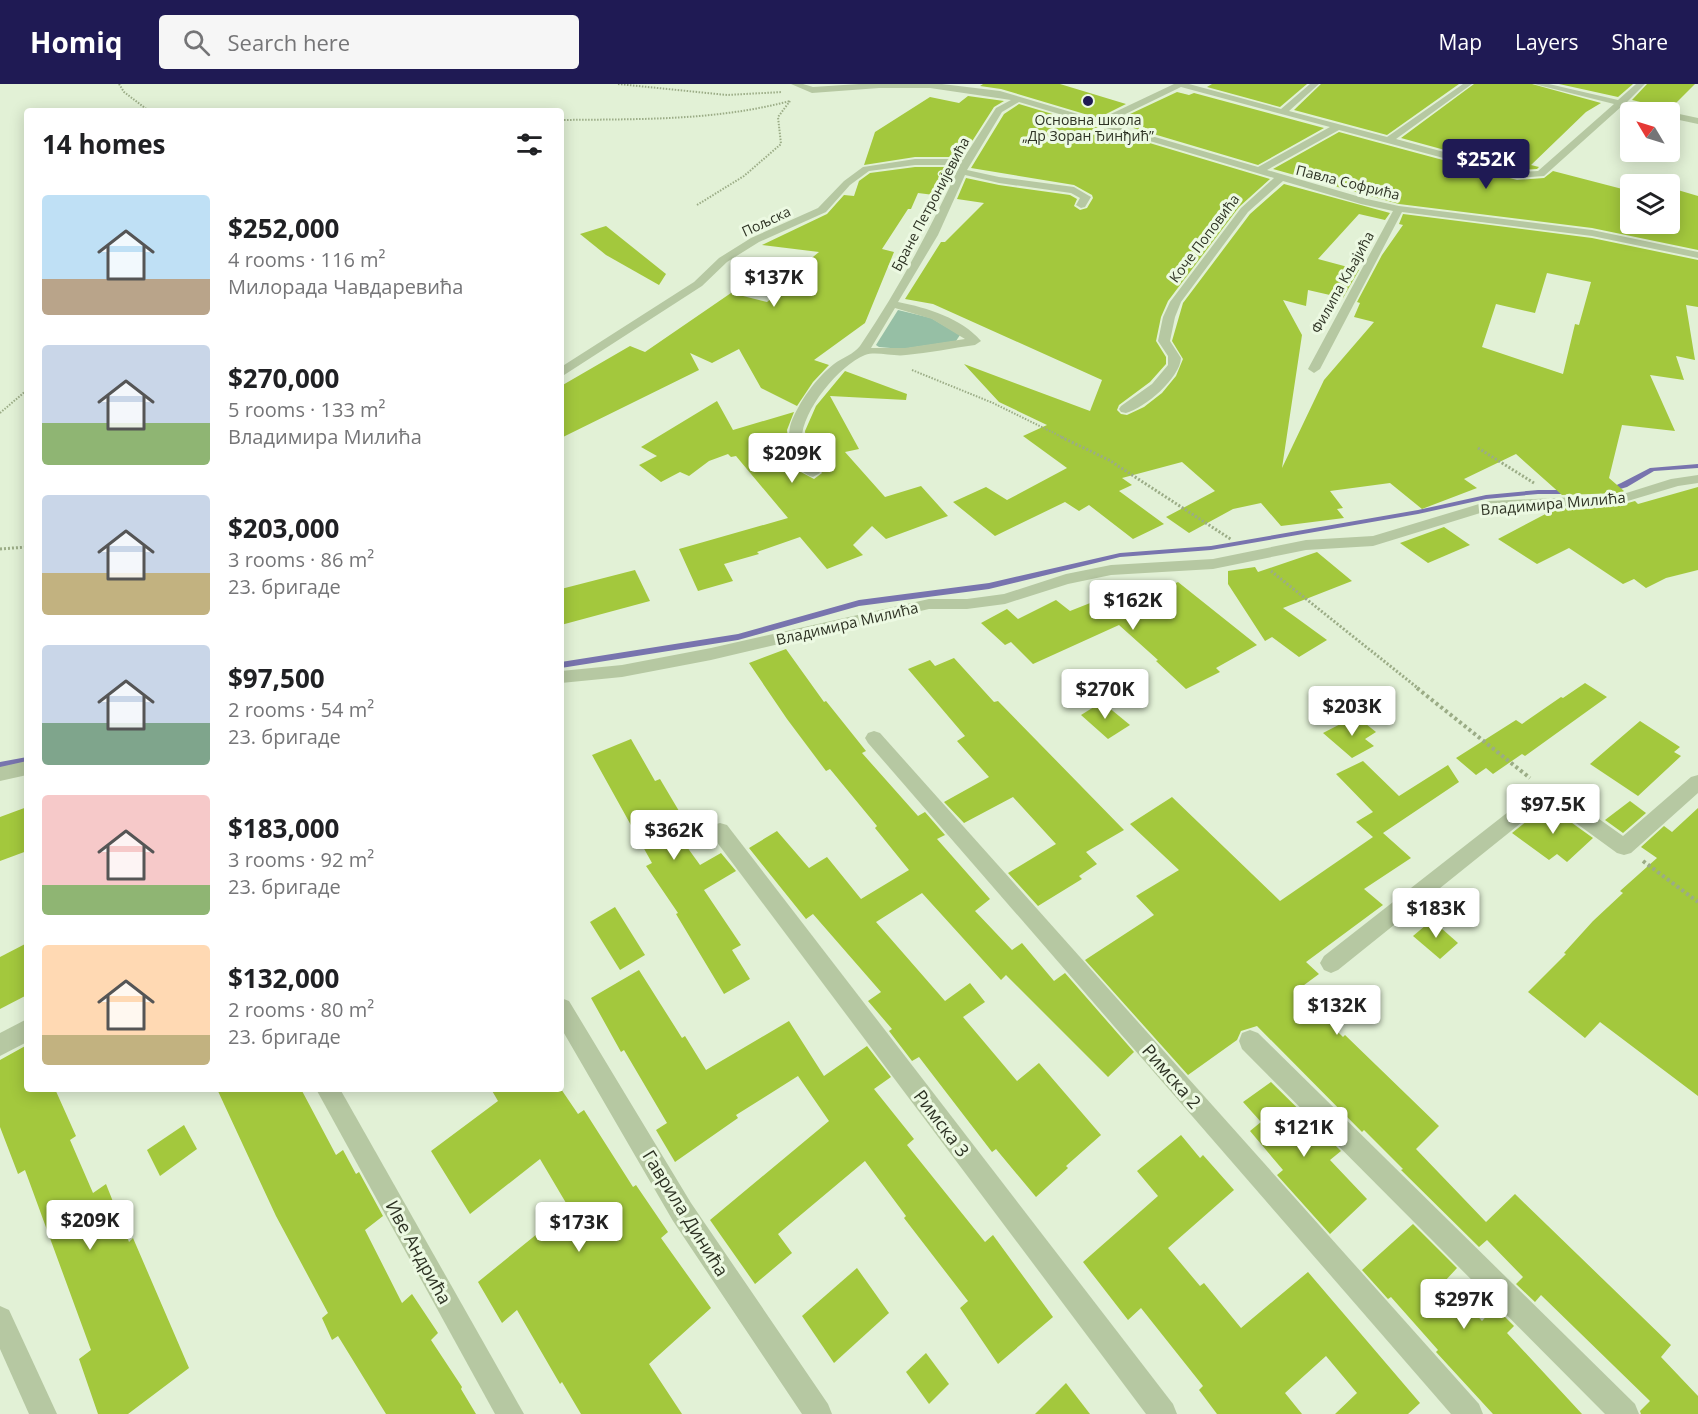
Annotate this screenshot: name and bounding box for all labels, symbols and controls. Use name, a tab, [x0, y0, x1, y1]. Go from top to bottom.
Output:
search box	[159, 15, 579, 69]
text: Homiq	[30, 23, 123, 61]
icon: search	[180, 26, 213, 59]
text: Search here	[228, 27, 350, 57]
text: Map	[1439, 28, 1482, 56]
text: Layers	[1515, 28, 1579, 56]
text: Share	[1612, 28, 1668, 56]
marker: Основна школа „Др Зоран Ђинђић”	[1081, 94, 1095, 108]
north arrow	[1620, 102, 1680, 162]
map controls	[1620, 102, 1680, 234]
place label: Основна школа „Др Зоран Ђинђић”	[1022, 110, 1154, 145]
text: 14 homes	[42, 126, 166, 162]
icon: filters	[513, 128, 546, 161]
street label: Бране Петронијевића	[887, 134, 973, 274]
pin: $252K	[1444, 139, 1528, 190]
text: $252K	[1456, 145, 1516, 172]
street label: Павла Софрића	[1294, 160, 1402, 204]
button: layers	[1620, 174, 1680, 234]
street label: Коче Поповића	[1165, 190, 1243, 286]
street label: Пољска	[738, 201, 794, 241]
text: $252,000	[228, 210, 339, 246]
icon: home	[90, 219, 162, 291]
street label: Филипа Кљајића	[1306, 228, 1378, 336]
text: 4 rooms · 116 m²	[228, 246, 386, 273]
pin: $137K	[732, 257, 816, 308]
text: $137K	[744, 263, 804, 290]
text: Милорада Чавдаревића	[228, 273, 463, 300]
text: $270,000	[228, 360, 339, 396]
icon: home	[90, 369, 162, 441]
text: 5 rooms · 133 m²	[228, 396, 386, 423]
text: Владимира Милића	[228, 423, 422, 450]
pin: $209K	[750, 433, 834, 484]
text: $209K	[762, 439, 822, 466]
street label: Владимира Милића	[1480, 487, 1626, 519]
text: $203,000	[228, 510, 339, 546]
icon: home	[90, 519, 162, 591]
text: 3 rooms · 86 m²	[228, 546, 374, 573]
text: 23. бригаде	[228, 573, 341, 600]
pin: $162K	[1091, 580, 1175, 631]
text: $162K	[1103, 586, 1163, 613]
street label: Владимира Милића	[774, 597, 920, 649]
text: $97,500	[228, 660, 325, 696]
icon: home	[90, 669, 162, 741]
pin: $270K	[1063, 669, 1147, 720]
text: $270K	[1075, 675, 1135, 702]
pin: $203K	[1310, 686, 1394, 737]
text: $203K	[1322, 692, 1382, 719]
text: 2 rooms · 54 m²	[228, 696, 374, 723]
text: 23. бригаде	[228, 723, 341, 750]
pin: $97.5K	[1504, 784, 1602, 835]
text: $97.5K	[1521, 790, 1585, 817]
text: $183,000	[228, 810, 339, 846]
pin: $362K	[632, 810, 716, 861]
text: $362K	[644, 816, 704, 843]
icon: home	[90, 819, 162, 891]
text: 3 rooms · 92 m²	[228, 846, 374, 873]
text: 23. бригаде	[228, 873, 341, 900]
pin: $183K	[1394, 888, 1478, 939]
text: $183K	[1406, 894, 1466, 921]
text: $132,000	[228, 960, 339, 996]
icon: home	[90, 969, 162, 1041]
pin: $132K	[1295, 985, 1379, 1036]
text: $132K	[1307, 991, 1367, 1018]
text: 2 rooms · 80 m²	[228, 996, 374, 1023]
text: 23. бригаде	[228, 1023, 341, 1050]
street label: Римска 2	[1137, 1039, 1207, 1113]
street label: Римска 3	[909, 1084, 975, 1162]
pin: $121K	[1262, 1107, 1346, 1158]
text: $121K	[1274, 1113, 1334, 1140]
street label: Гаврила Динића	[637, 1145, 735, 1281]
street label: Иве Андрића	[381, 1196, 457, 1308]
pin: $209K	[48, 1200, 132, 1251]
pin: $173K	[537, 1202, 621, 1253]
text: $209K	[60, 1206, 120, 1233]
text: $173K	[549, 1208, 609, 1235]
pin: $297K	[1422, 1279, 1506, 1330]
text: $297K	[1434, 1285, 1494, 1312]

